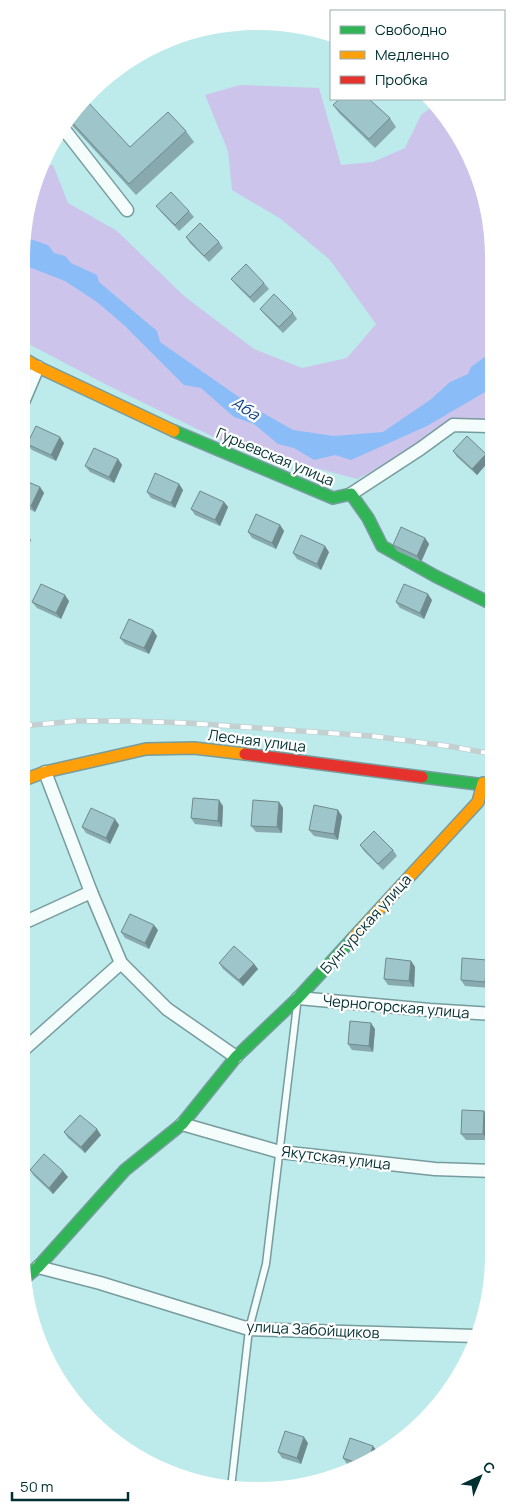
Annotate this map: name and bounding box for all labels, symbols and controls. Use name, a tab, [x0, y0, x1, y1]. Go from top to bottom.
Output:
legend	[330, 10, 505, 100]
text: Свободно	[375, 19, 447, 40]
text: Медленно	[375, 44, 449, 65]
text: Пробка	[375, 69, 428, 90]
water label: Аба	[228, 391, 265, 426]
street label: Гурьевская улица	[213, 422, 337, 491]
street label: Лесная улица	[207, 724, 307, 757]
street label: Бунгурская улица	[315, 869, 416, 978]
street label: Черногорская улица	[322, 990, 470, 1023]
street label: Якутская улица	[280, 1140, 392, 1175]
street label: улица Забойщиков	[246, 1316, 380, 1343]
north arrow	[455, 1452, 505, 1502]
text: С	[479, 1457, 500, 1478]
scale bar	[12, 1470, 129, 1502]
text: 50 m	[20, 1476, 54, 1497]

